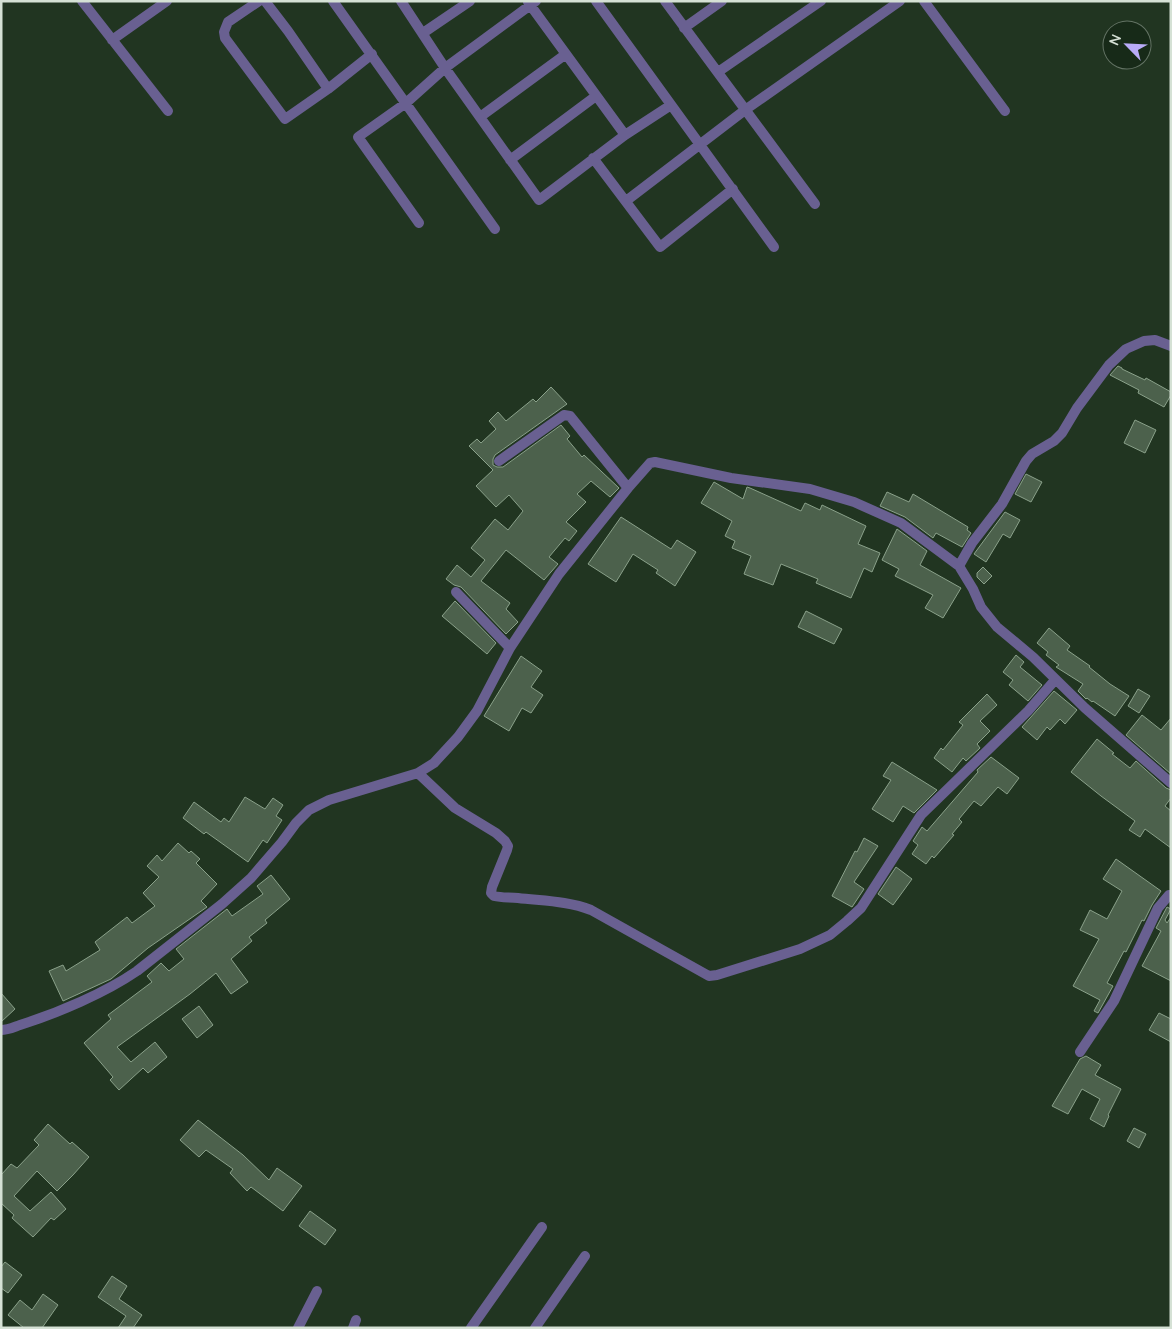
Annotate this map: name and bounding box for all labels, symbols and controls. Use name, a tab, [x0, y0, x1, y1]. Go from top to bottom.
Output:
north arrow	[1102, 20, 1152, 70]
text: N	[1105, 31, 1125, 48]

